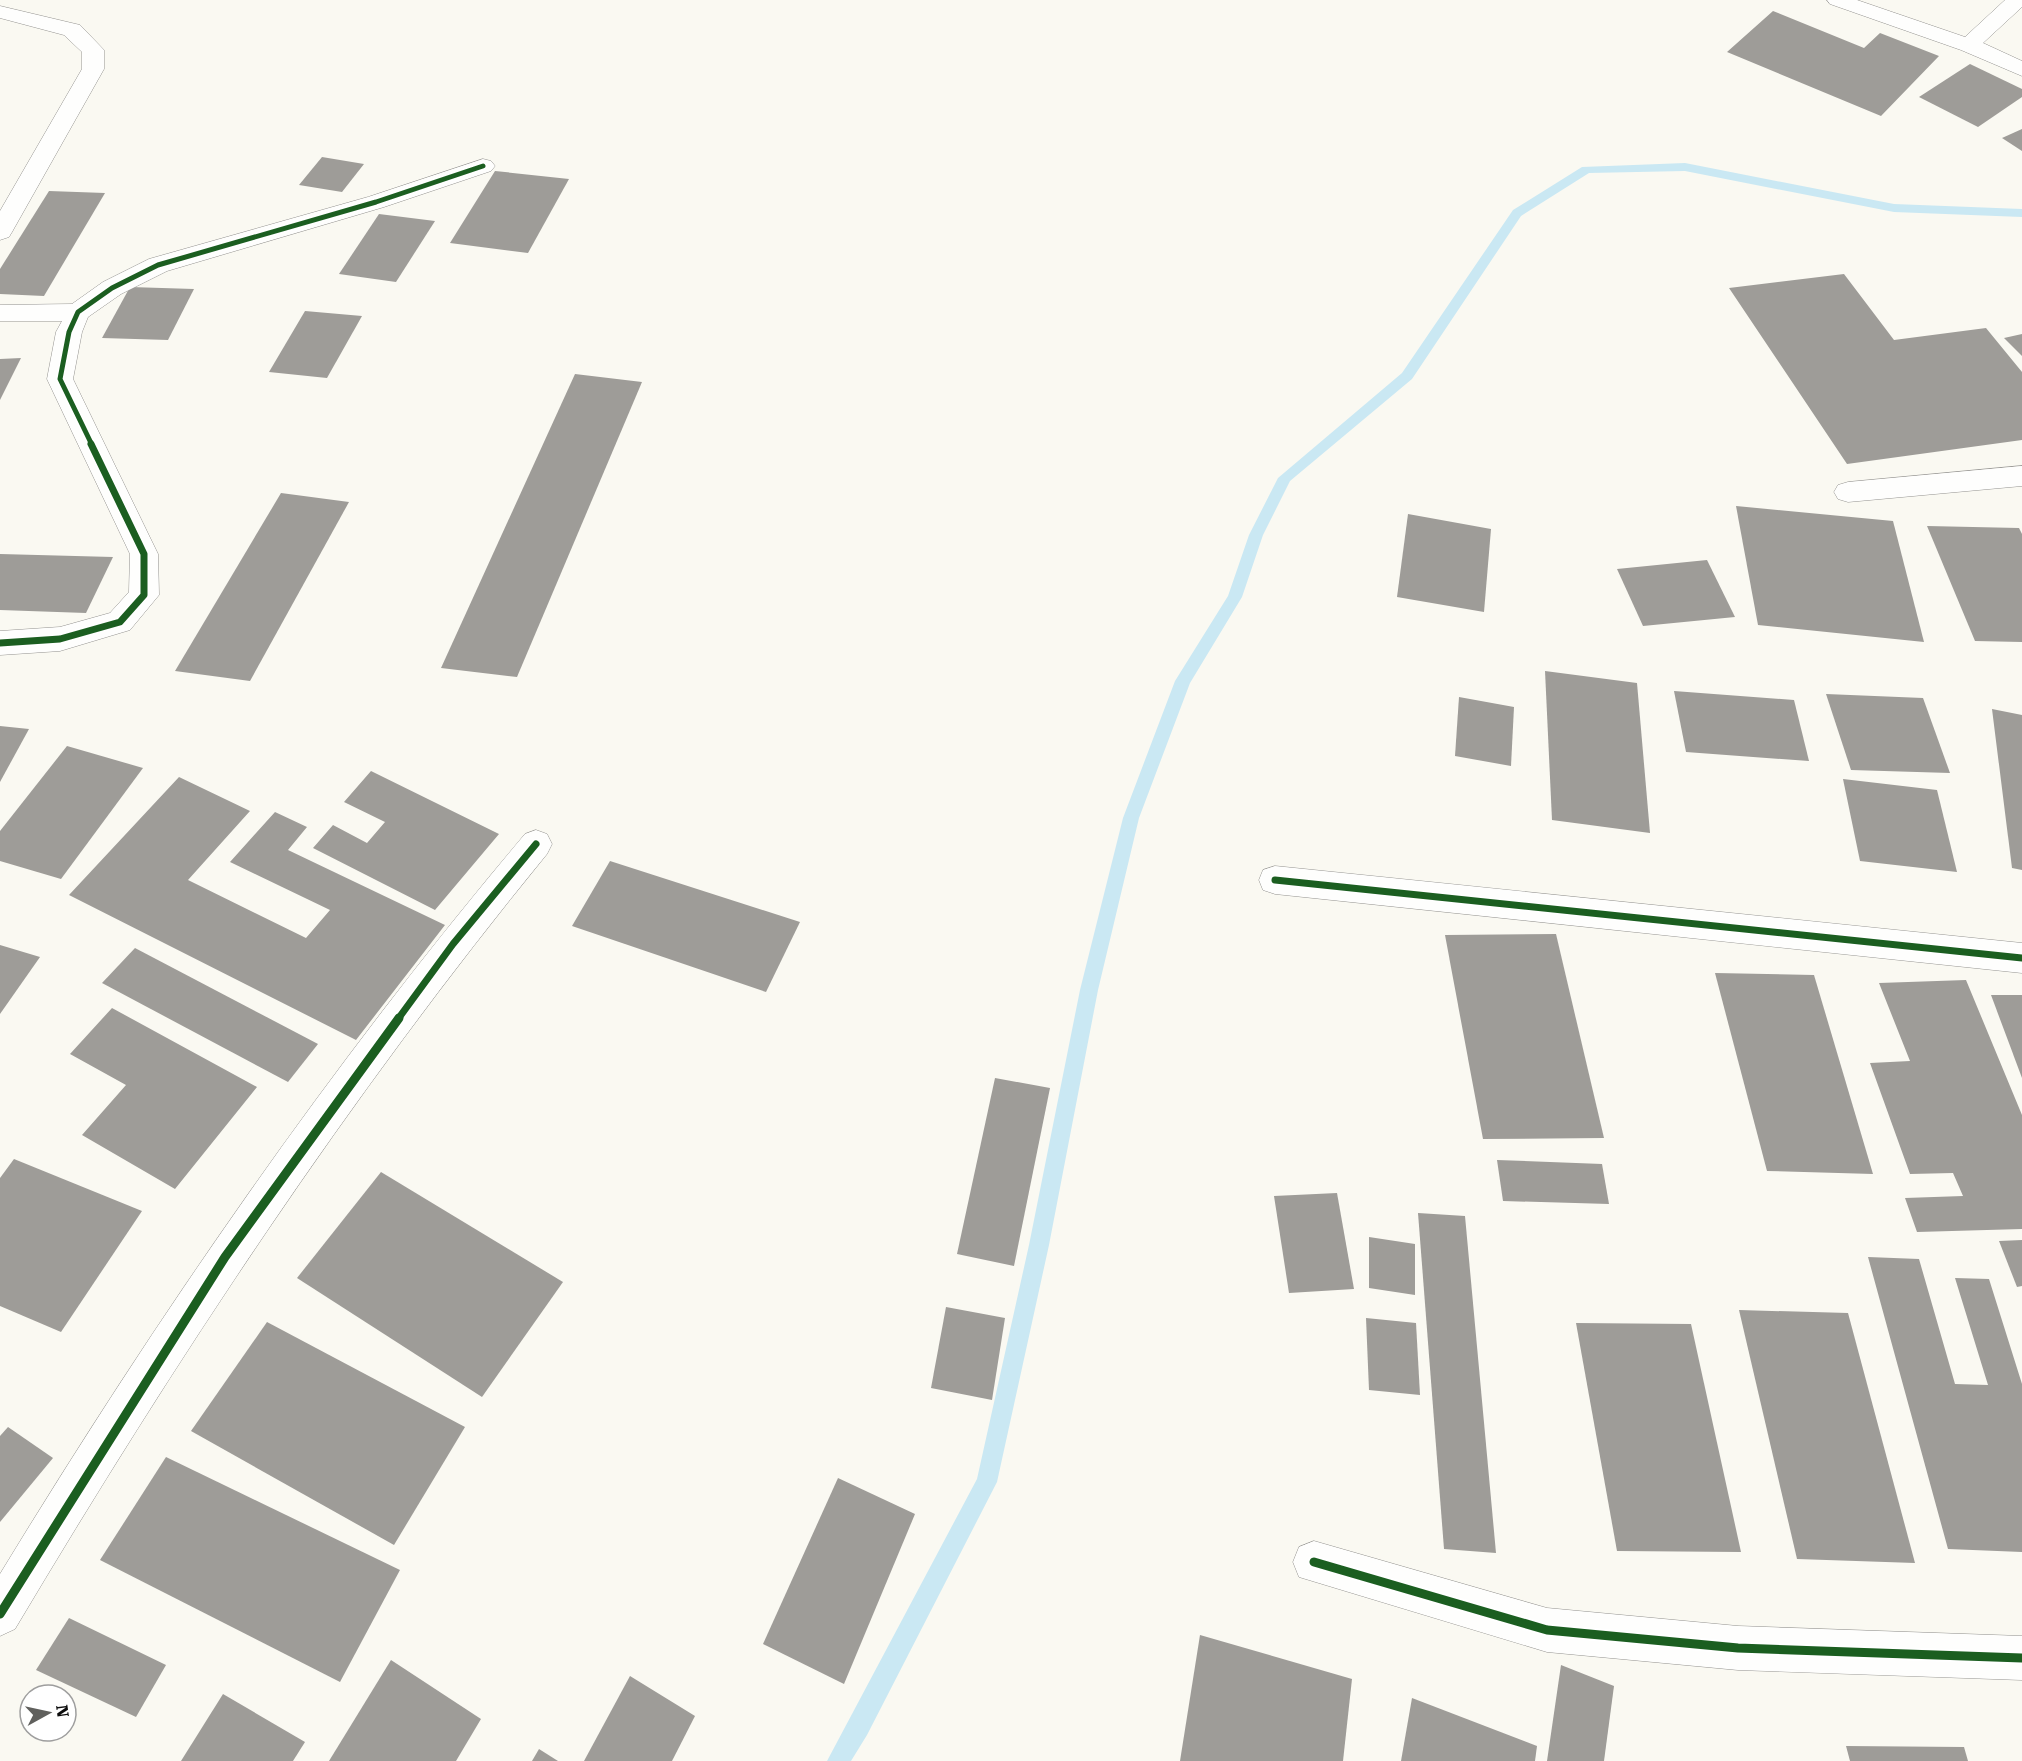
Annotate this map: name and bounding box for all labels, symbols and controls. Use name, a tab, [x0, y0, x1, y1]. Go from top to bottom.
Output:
north arrow	[18, 1683, 78, 1743]
text: N	[52, 1704, 73, 1718]

